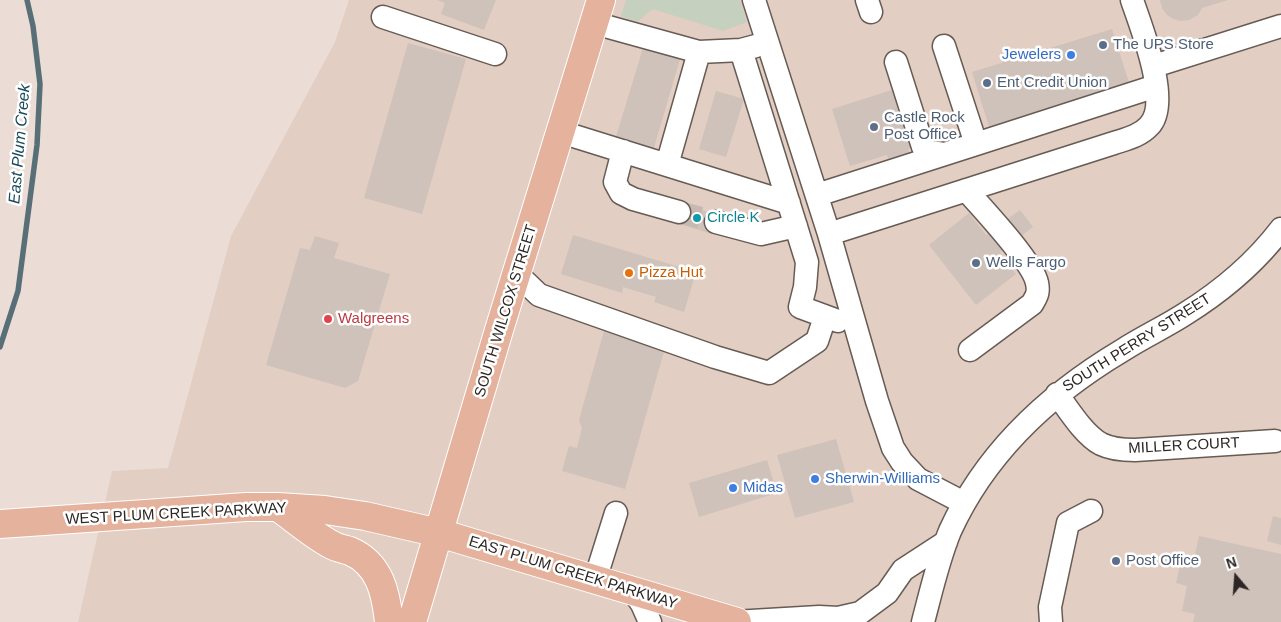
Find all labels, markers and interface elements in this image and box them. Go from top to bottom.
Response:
place label: The UPS Store [1113,36,1214,54]
marker: The UPS Store [1097,39,1109,51]
place label: Jewelers [1002,46,1061,64]
marker: Jewelers [1065,49,1077,61]
place label: Ent Credit Union [997,74,1107,92]
marker: Ent Credit Union [981,77,993,89]
water label: East Plum Creek [5,83,35,205]
place label: Castle Rock Post Office [884,109,965,144]
marker: Castle Rock Post Office [868,121,880,133]
place label: Circle K [707,209,760,227]
marker: Circle K [691,212,703,224]
street label: SOUTH WILCOX STREET [471,223,541,399]
place label: Wells Fargo [986,254,1066,272]
marker: Wells Fargo [970,257,982,269]
place label: Pizza Hut [639,264,703,282]
marker: Pizza Hut [623,267,635,279]
street label: SOUTH PERRY STREET [1060,290,1214,396]
place label: Walgreens [338,310,409,328]
marker: Walgreens [322,313,334,325]
street label: MILLER COURT [1128,434,1240,458]
place label: Sherwin-Williams [825,470,940,488]
marker: Sherwin-Williams [809,473,821,485]
place label: Midas [743,479,783,497]
marker: Midas [727,482,739,494]
street label: WEST PLUM CREEK PARKWAY [65,499,287,529]
street label: EAST PLUM CREEK PARKWAY [466,533,680,613]
place label: Post Office [1126,552,1199,570]
north arrow [1211,552,1261,602]
text: N [1224,554,1239,572]
marker: Post Office [1110,555,1122,567]

